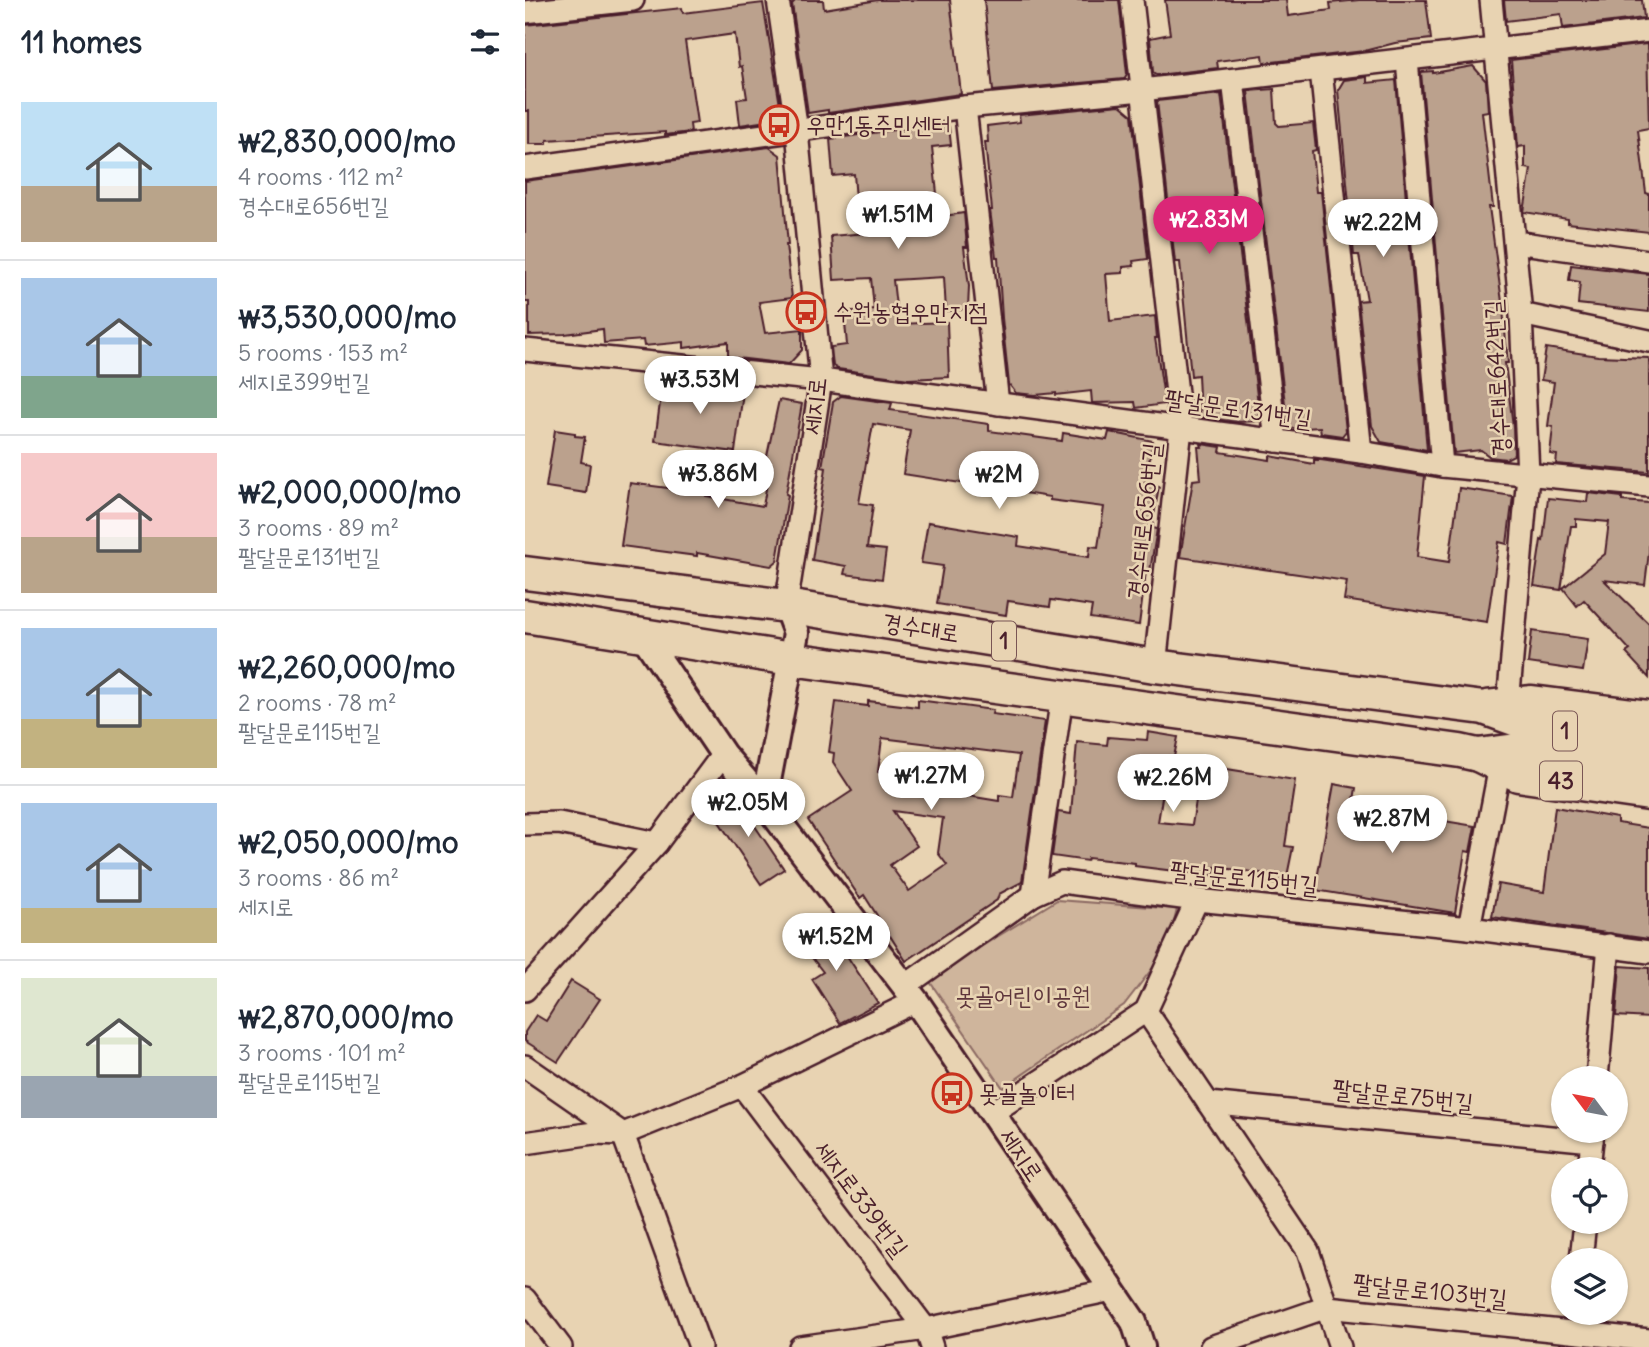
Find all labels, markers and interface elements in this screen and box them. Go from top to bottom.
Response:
text: 11 homes [21,23,142,61]
icon: filters [466,23,504,61]
bus stop icon: 우만1동주민센터 [758,104,800,146]
place label: 우만1동주민센터 [806,109,951,139]
text: ₩2,830,000/mo [238,122,456,160]
icon: home [77,130,161,214]
text: 4 rooms · 112 m² [238,162,404,191]
text: 경수대로656번길 [238,191,389,220]
pin: ₩1.51M [841,191,955,251]
pin: ₩2.83M [1152,196,1266,256]
text: ₩1.51M [862,199,934,228]
pin: ₩2.22M [1326,200,1440,259]
text: ₩2.83M [1169,204,1249,233]
text: ₩2.22M [1344,207,1422,236]
bus stop icon: 수원농협우만지점 [785,291,827,333]
place label: 수원농협우만지점 [833,296,988,326]
text: ₩3,530,000/mo [238,298,457,336]
street label: 경수대로642번길 [1477,299,1515,457]
icon: home [77,306,161,390]
text: 5 rooms · 153 m² [238,338,408,367]
pin: ₩3.53M [643,356,757,416]
text: ₩3.53M [660,364,740,393]
text: 세지로399번길 [238,367,370,396]
street label: 세지로 [796,376,832,436]
street label: 팔달문로131번길 [1163,383,1314,433]
street label: 경수대로656번길 [1120,441,1166,601]
pin: ₩3.86M [661,450,775,510]
pin: ₩2M [965,452,1033,511]
text: ₩3.86M [678,458,758,487]
text: ₩2M [975,459,1023,488]
text: ₩2,000,000/mo [238,473,461,511]
icon: home [77,481,161,565]
text: 3 rooms · 89 m² [238,513,399,542]
text: 팔달문로131번길 [238,542,380,571]
street label: 경수대로 [881,606,962,648]
road number: 1 [992,622,1016,660]
text: ₩2,260,000/mo [238,648,455,686]
icon: home [77,656,161,740]
text: 2 rooms · 78 m² [238,688,397,717]
road number: 1 [1553,712,1577,750]
text: 팔달문로115번길 [238,717,381,746]
pin: ₩1.27M [874,752,988,812]
pin: ₩2.26M [1116,754,1230,814]
text: ₩1.27M [894,760,968,789]
text: ₩2.26M [1133,762,1213,791]
road number: 43 [1540,762,1582,800]
pin: ₩2.05M [691,780,805,839]
text: ₩2.05M [707,787,789,816]
pin: ₩2.87M [1335,796,1449,855]
text: ₩2.87M [1353,803,1431,832]
text: ₩2,050,000/mo [238,823,459,861]
icon: home [77,831,161,915]
street label: 팔달문로115번길 [1169,854,1320,900]
text: 3 rooms · 86 m² [238,863,399,892]
text: 세지로 [238,892,294,921]
pin: ₩1.52M [779,914,893,973]
text: ₩1.52M [798,921,874,950]
park label: 못골어린이공원 [955,980,1091,1010]
text: ₩2,870,000/mo [238,998,454,1036]
icon: home [77,1006,161,1090]
text: 3 rooms · 101 m² [238,1038,406,1067]
north arrow [1551,1066,1627,1143]
map controls [1551,1066,1628,1325]
text: 팔달문로115번길 [238,1067,381,1096]
bus stop icon: 못골놀이터 [931,1072,973,1114]
street label: 팔달문로75번길 [1331,1073,1475,1117]
place label: 못골놀이터 [979,1077,1076,1107]
street label: 세지로 [993,1122,1050,1187]
street label: 세지로339번길 [808,1134,915,1262]
button: locate [1551,1157,1628,1234]
button: layers [1551,1248,1628,1325]
street label: 팔달문로103번길 [1352,1267,1509,1313]

